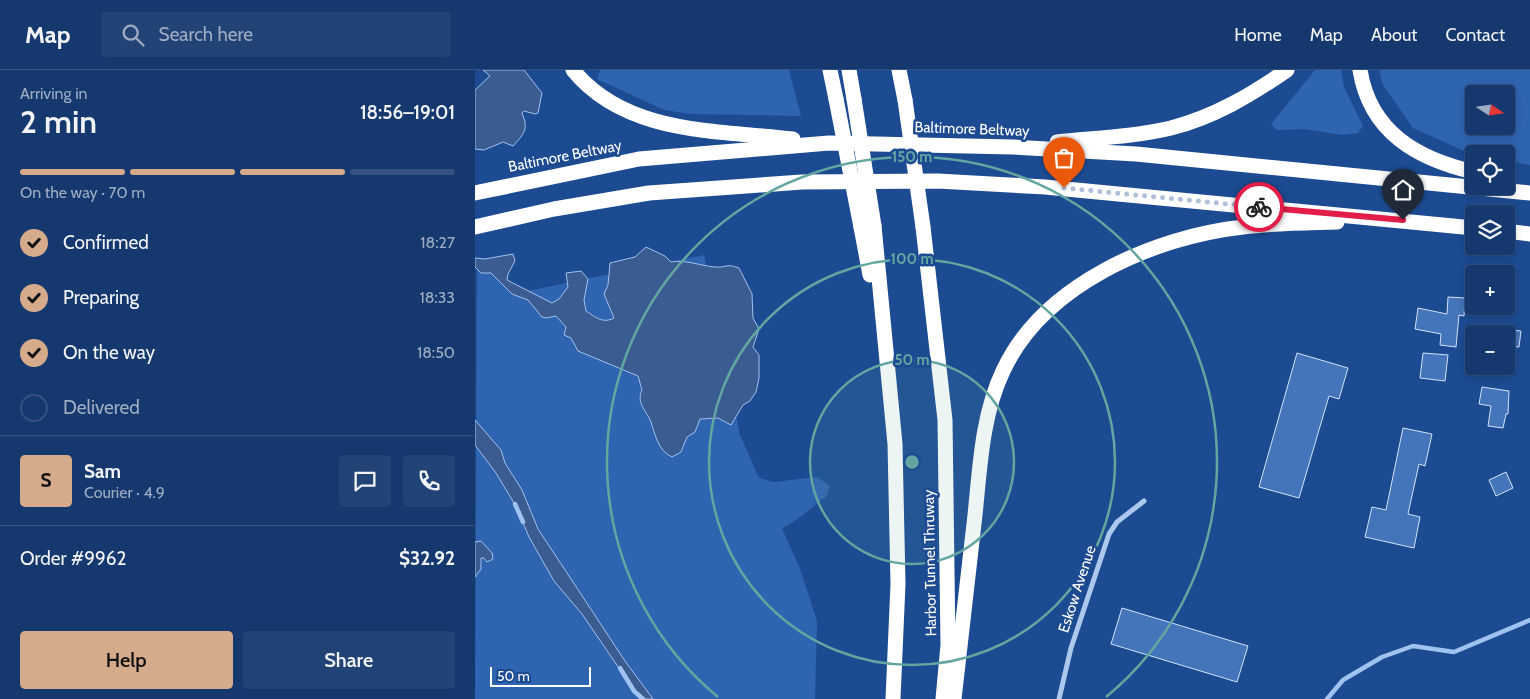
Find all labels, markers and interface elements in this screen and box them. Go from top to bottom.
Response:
search box [101,12,451,57]
text: Map [25,20,71,49]
icon: search [119,21,147,49]
text: Search here [159,23,253,46]
text: Home [1234,24,1282,46]
text: Map [1310,24,1343,46]
text: About [1371,24,1417,46]
text: Contact [1445,24,1505,46]
text: Arriving in [20,84,87,103]
north arrow [1465,85,1515,135]
map controls [1465,85,1515,375]
text: 18:56–19:01 [360,101,455,124]
text: 2 min [20,102,97,141]
street label: Baltimore Beltway [914,118,1030,140]
street label: Baltimore Beltway [507,136,624,176]
pin [1043,137,1085,188]
icon: bag [1050,144,1078,172]
button: locate [1465,145,1515,195]
text: 150 m [892,148,932,166]
pin [1382,169,1424,220]
icon: home [1389,176,1417,204]
courier [1234,182,1284,232]
text: On the way · 70 m [20,183,145,202]
icon: bike [1245,193,1273,221]
button: layers [1465,205,1515,255]
icon: check [20,229,48,257]
text: Confirmed [63,231,149,254]
text: 18:27 [420,233,455,252]
text: 100 m [890,250,934,268]
button: + [1465,265,1515,315]
icon: check [20,284,48,312]
text: Preparing [63,286,139,309]
text: 18:33 [419,288,455,307]
button: − [1465,325,1515,375]
icon: check [20,339,48,367]
text: On the way [63,341,155,364]
text: 18:50 [417,343,455,362]
text: 50 m [894,351,930,369]
text: Delivered [63,396,140,419]
centre of rings [903,453,921,471]
button: chat [339,455,391,507]
button: phone [403,455,455,507]
text: Sam [84,460,121,483]
text: S [40,469,52,492]
text: Courier · 4.9 [84,483,165,502]
street label: Harbor Tunnel Thruway [920,489,940,637]
street label: Eskow Avenue [1054,543,1100,635]
text: Order #9962 [20,547,127,570]
text: $32.92 [399,547,455,570]
button: Help [20,631,233,689]
button: Share [243,631,455,689]
scale bar [490,664,591,687]
text: 50 m [497,667,530,685]

